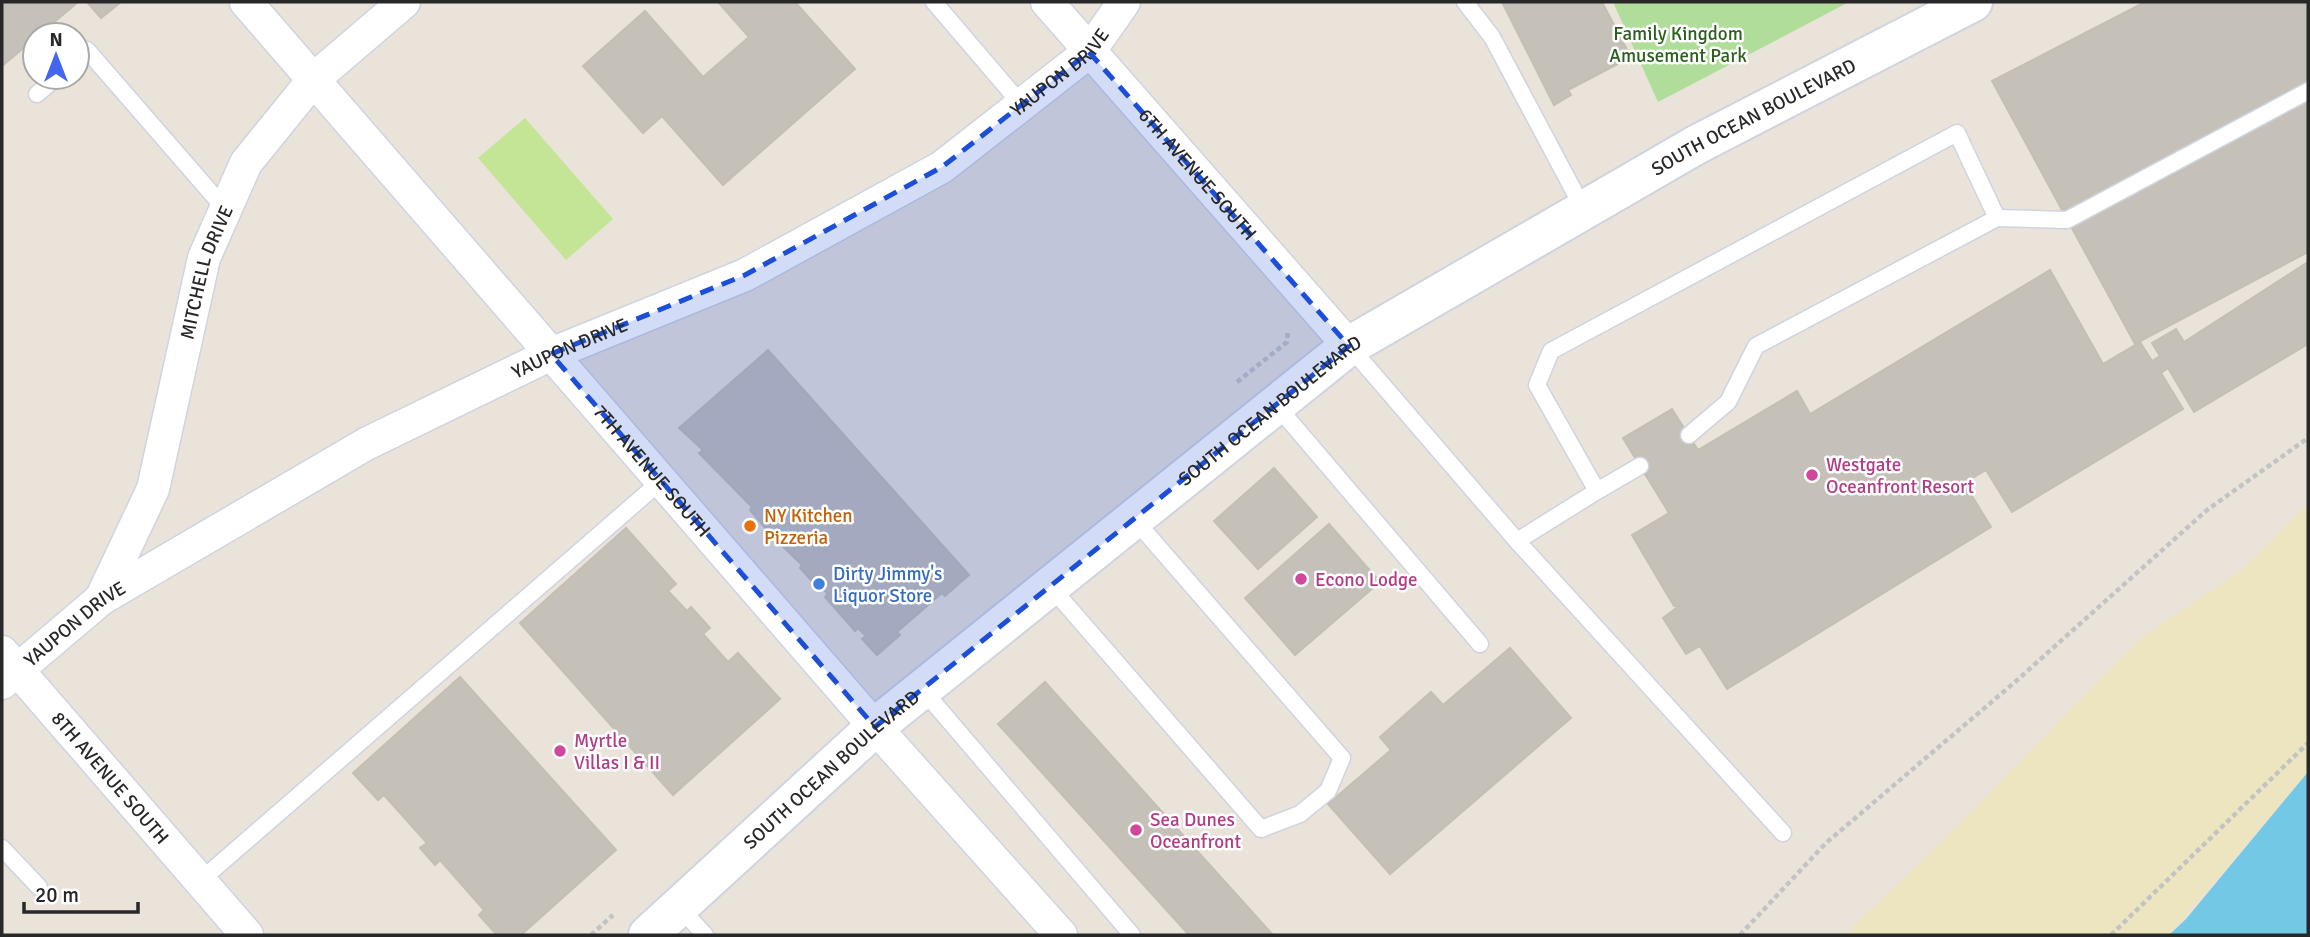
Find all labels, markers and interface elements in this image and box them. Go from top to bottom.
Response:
north arrow [21,21,91,91]
park label: Family Kingdom Amusement Park [1609,22,1747,68]
street label: YAUPON DRIVE [1006,24,1115,122]
text: N [49,28,63,52]
street label: SOUTH OCEAN BOULEVARD [1647,54,1860,181]
street label: 6TH AVENUE SOUTH [1133,104,1262,246]
street label: MITCHELL DRIVE [175,202,239,342]
street label: YAUPON DRIVE [508,313,631,384]
street label: SOUTH OCEAN BOULEVARD [1174,330,1366,491]
street label: 7TH AVENUE SOUTH [588,400,715,542]
place label: Westgate Oceanfront Resort [1826,453,1975,499]
marker: Westgate Oceanfront Resort [1804,467,1820,483]
place label: NY Kitchen Pizzeria [764,504,853,550]
marker: NY Kitchen Pizzeria [742,518,758,534]
place label: Dirty Jimmy's Liquor Store [833,562,942,608]
place label: Econo Lodge [1315,568,1418,592]
marker: Econo Lodge [1293,571,1309,587]
street label: YAUPON DRIVE [19,576,130,672]
marker: Dirty Jimmy's Liquor Store [811,576,827,592]
street label: SOUTH OCEAN BOULEVARD [739,685,925,855]
street label: 8TH AVENUE SOUTH [46,707,174,849]
place label: Myrtle Villas I & II [574,729,660,775]
marker: Myrtle Villas I & II [552,743,568,759]
place label: Sea Dunes Oceanfront [1150,808,1241,854]
marker: Sea Dunes Oceanfront [1128,822,1144,838]
scale bar [24,870,138,914]
text: 20 m [35,882,79,908]

